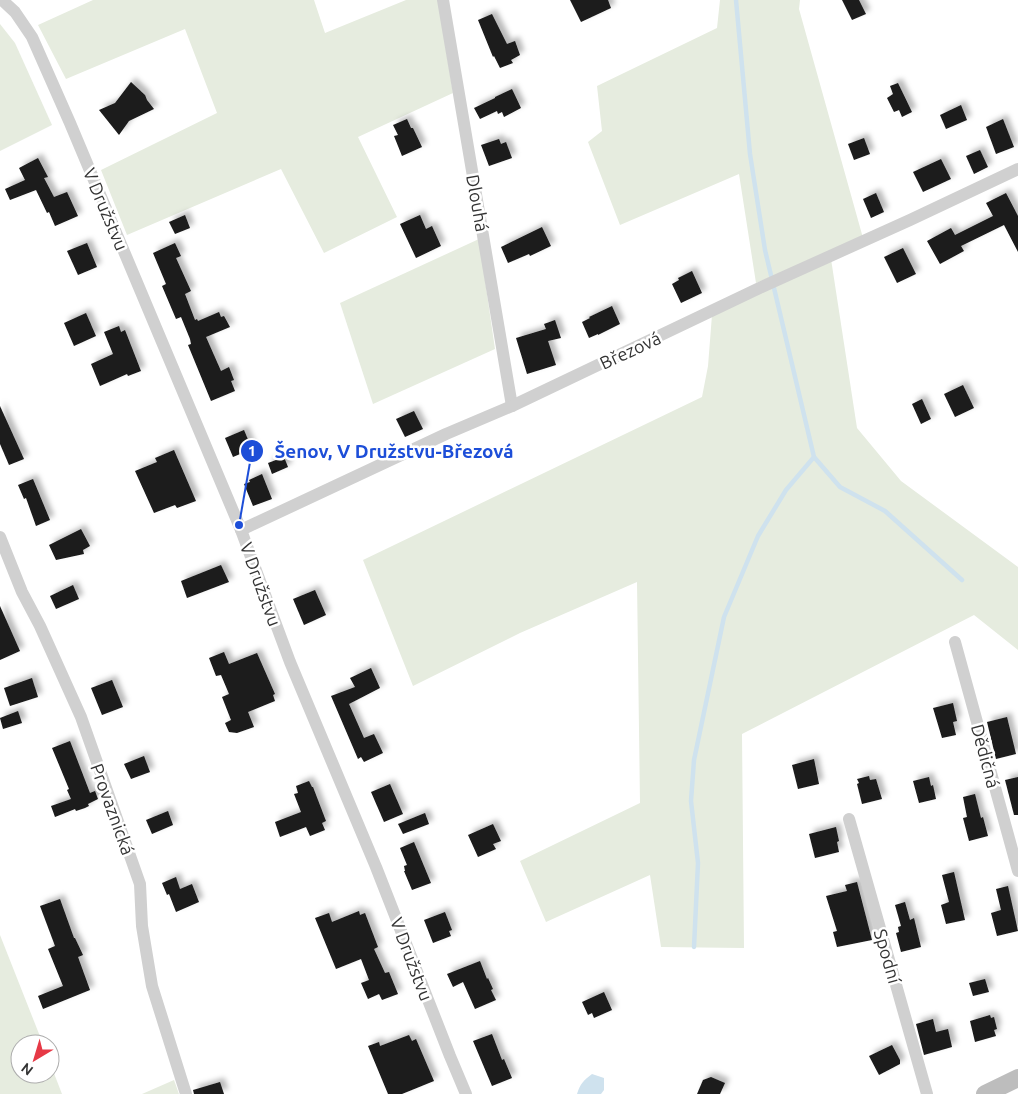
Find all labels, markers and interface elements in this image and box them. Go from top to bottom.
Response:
street label: V Družstvu [80,165,132,253]
street label: Dlouhá [463,173,493,233]
street label: Březová [596,327,664,373]
callout: Šenov, V Družstvu-Březová [240,434,524,468]
text: Šenov, V Družstvu-Březová [275,440,514,462]
text: 1 [248,442,256,459]
street label: V Družstvu [237,539,285,629]
street label: Dědičná [968,722,1004,790]
street label: Provaznická [87,761,139,857]
street label: V Družstvu [387,915,437,1003]
street label: Spodní [871,926,905,986]
north arrow [10,1034,60,1084]
text: N [18,1060,36,1079]

